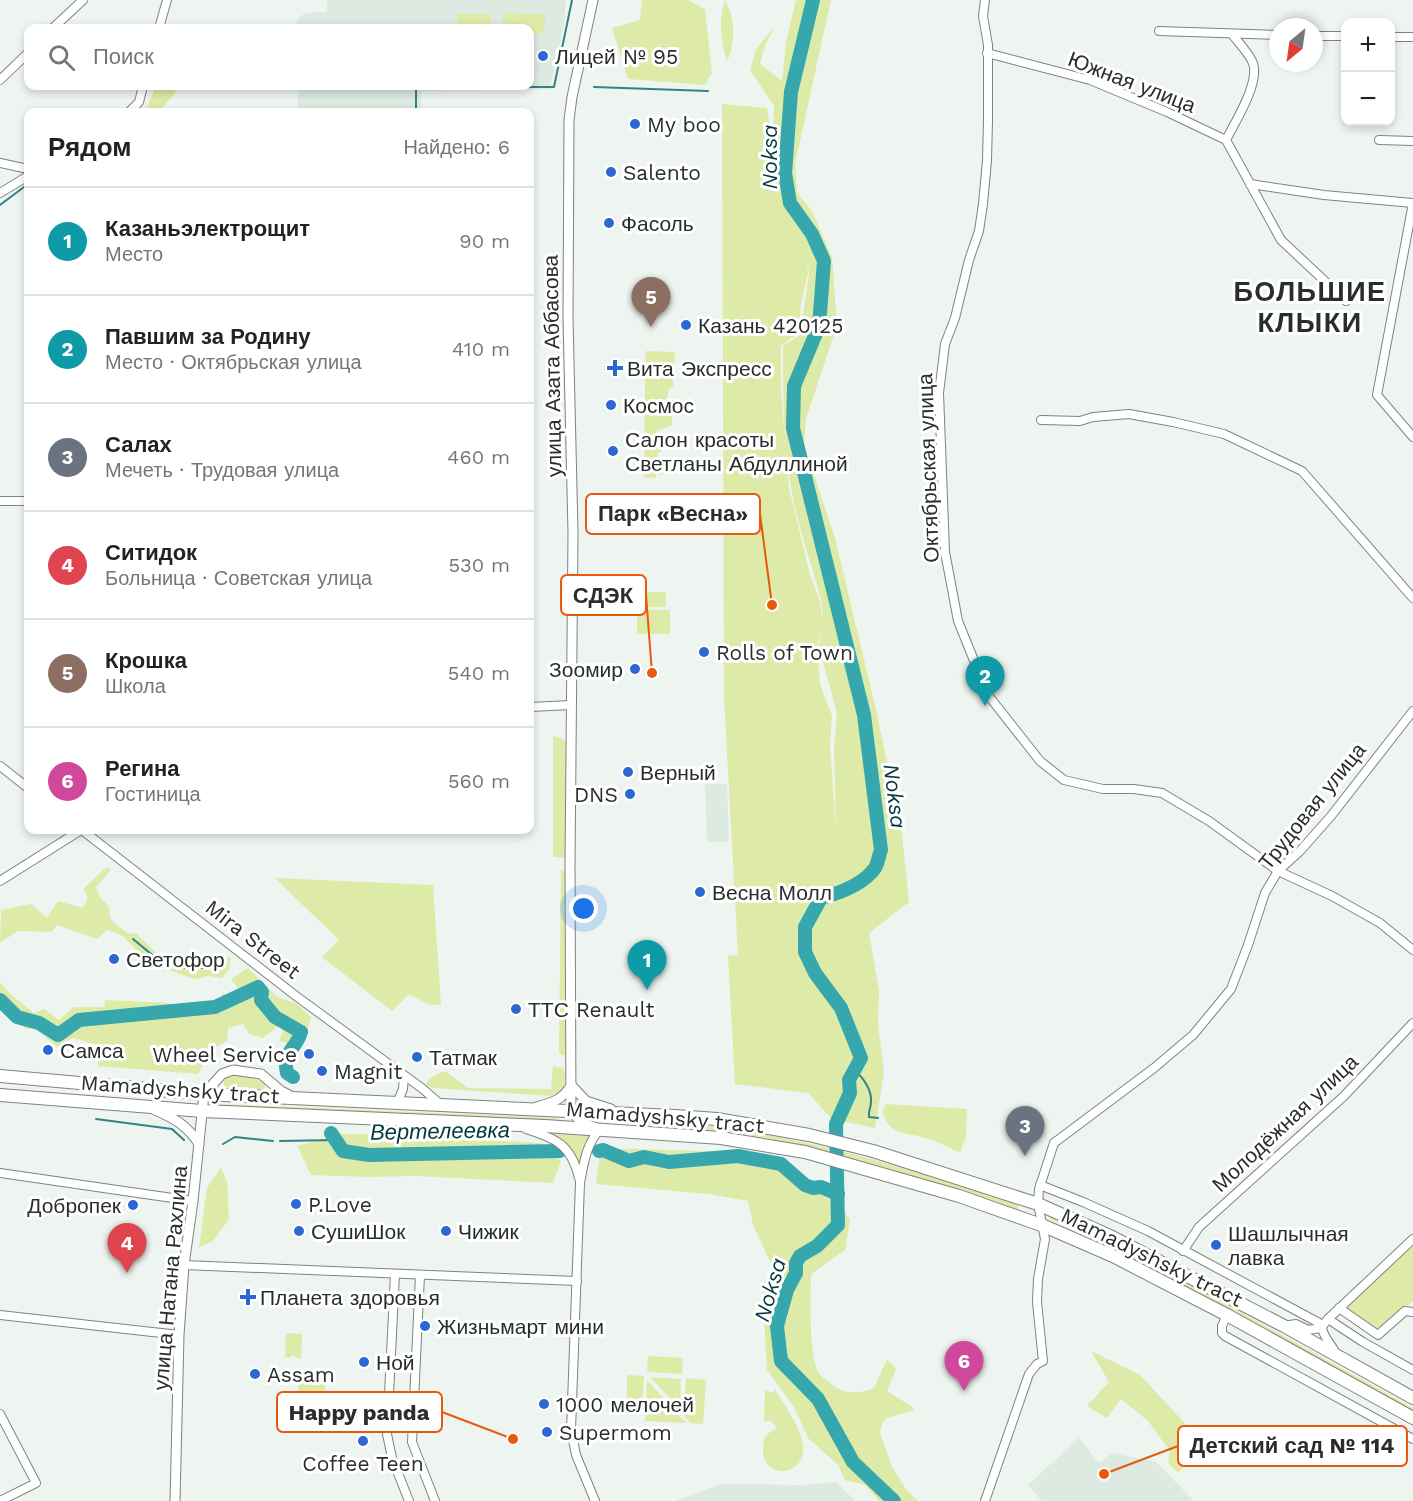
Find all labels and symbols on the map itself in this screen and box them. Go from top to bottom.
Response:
north arrow [1269,18,1323,72]
place label: Лицей № 95 [555,44,678,69]
street label: Южная улица [1065,46,1200,118]
marker: Лицей № 95 [536,49,550,63]
place label: My boo [647,112,721,137]
marker: My boo [628,117,642,131]
water label: Noksa [757,124,782,190]
place label: Salento [623,160,701,185]
marker: Salento [604,165,618,179]
place label: Фасоль [621,211,694,236]
marker: Фасоль [602,216,616,230]
street label: улица Азата Аббасова [538,254,566,477]
district label: БОЛЬШИЕ КЛЫКИ [1233,276,1387,339]
pin: 5 [632,278,670,327]
place label: Казань 420125 [698,313,843,338]
marker: Казань 420125 [679,318,693,332]
place label: Вита Экспресс [627,356,772,381]
marker: Вита Экспресс [608,361,622,375]
street label: Октябрьская улица [912,373,944,563]
place label: Космос [623,393,694,418]
marker: Космос [604,398,618,412]
place label: Салон красоты Светланы Абдуллиной [625,427,848,476]
marker: Салон красоты Светланы Абдуллиной [606,444,620,458]
callout: Парк «Весна» [586,494,760,534]
text: Парк «Весна» [598,501,748,526]
callout: СДЭК [561,575,646,615]
text: СДЭК [573,583,634,608]
place label: Rolls of Town [716,640,853,665]
marker: Rolls of Town [697,645,711,659]
pin: 2 [966,656,1004,706]
place label: Зоомир [549,657,623,682]
marker: Зоомир [628,662,642,676]
street label: Трудовая улица [1253,737,1371,874]
place label: Верный [640,760,716,785]
water label: Noksa [879,762,911,830]
marker: Верный [621,765,635,779]
place label: DNS [574,782,618,807]
marker: DNS [623,787,637,801]
place label: Весна Молл [712,880,832,905]
marker: Весна Молл [693,885,707,899]
street label: Mira Street [201,894,306,984]
your location [569,894,598,923]
pin: 1 [628,940,666,990]
place label: Светофор [126,947,225,972]
marker: Светофор [107,952,121,966]
place label: ТТС Renault [528,997,655,1022]
marker: ТТС Renault [509,1002,523,1016]
place label: Самса [60,1038,124,1063]
place label: Wheel Service [152,1042,297,1067]
marker: Самса [41,1043,55,1057]
place label: Татмак [429,1045,498,1070]
marker: Wheel Service [302,1047,316,1061]
street label: Молодёжная улица [1207,1049,1363,1197]
marker: Татмак [410,1050,424,1064]
place label: Magnit [334,1059,402,1084]
marker: Magnit [315,1064,329,1078]
street label: Mamadyshsky tract [80,1070,280,1108]
street label: Mamadyshsky tract [565,1096,765,1138]
pin: 3 [1006,1106,1044,1156]
water label: Вертелеевка [370,1117,510,1145]
street label: улица Натана Рахлина [148,1164,192,1391]
place label: P.Love [308,1192,372,1217]
place label: Добропек [27,1193,122,1218]
marker: P.Love [289,1197,303,1211]
marker: Добропек [126,1198,140,1212]
street label: Mamadyshsky tract [1057,1202,1247,1312]
place label: СушиШок [311,1219,406,1244]
place label: Чижик [458,1219,520,1244]
place label: Шашлычная лавка [1228,1221,1349,1270]
pin: 4 [108,1224,146,1273]
marker: СушиШок [292,1224,306,1238]
marker: Чижик [439,1224,453,1238]
marker: Шашлычная лавка [1209,1238,1223,1252]
water label: Noksa [749,1255,791,1325]
place label: Планета здоровья [260,1285,440,1310]
marker: Планета здоровья [241,1290,255,1304]
place label: Жизньмарт мини [437,1314,604,1339]
marker: Жизньмарт мини [418,1319,432,1333]
pin: 6 [944,1342,984,1391]
place label: Ной [376,1350,415,1375]
marker: Ной [357,1355,371,1369]
place label: Assam [267,1362,335,1387]
marker: Assam [248,1367,262,1381]
callout: Happy panda [277,1392,442,1432]
place label: 1000 мелочей [556,1392,694,1417]
marker: 1000 мелочей [537,1397,551,1411]
text: Happy panda [289,1400,430,1425]
place label: Supermom [559,1420,672,1445]
marker: Supermom [540,1425,554,1439]
callout: Детский сад № 114 [1178,1426,1407,1466]
text: Детский сад № 114 [1190,1433,1394,1458]
marker: Coffee Teen [356,1434,370,1448]
place label: Coffee Teen [302,1451,424,1476]

